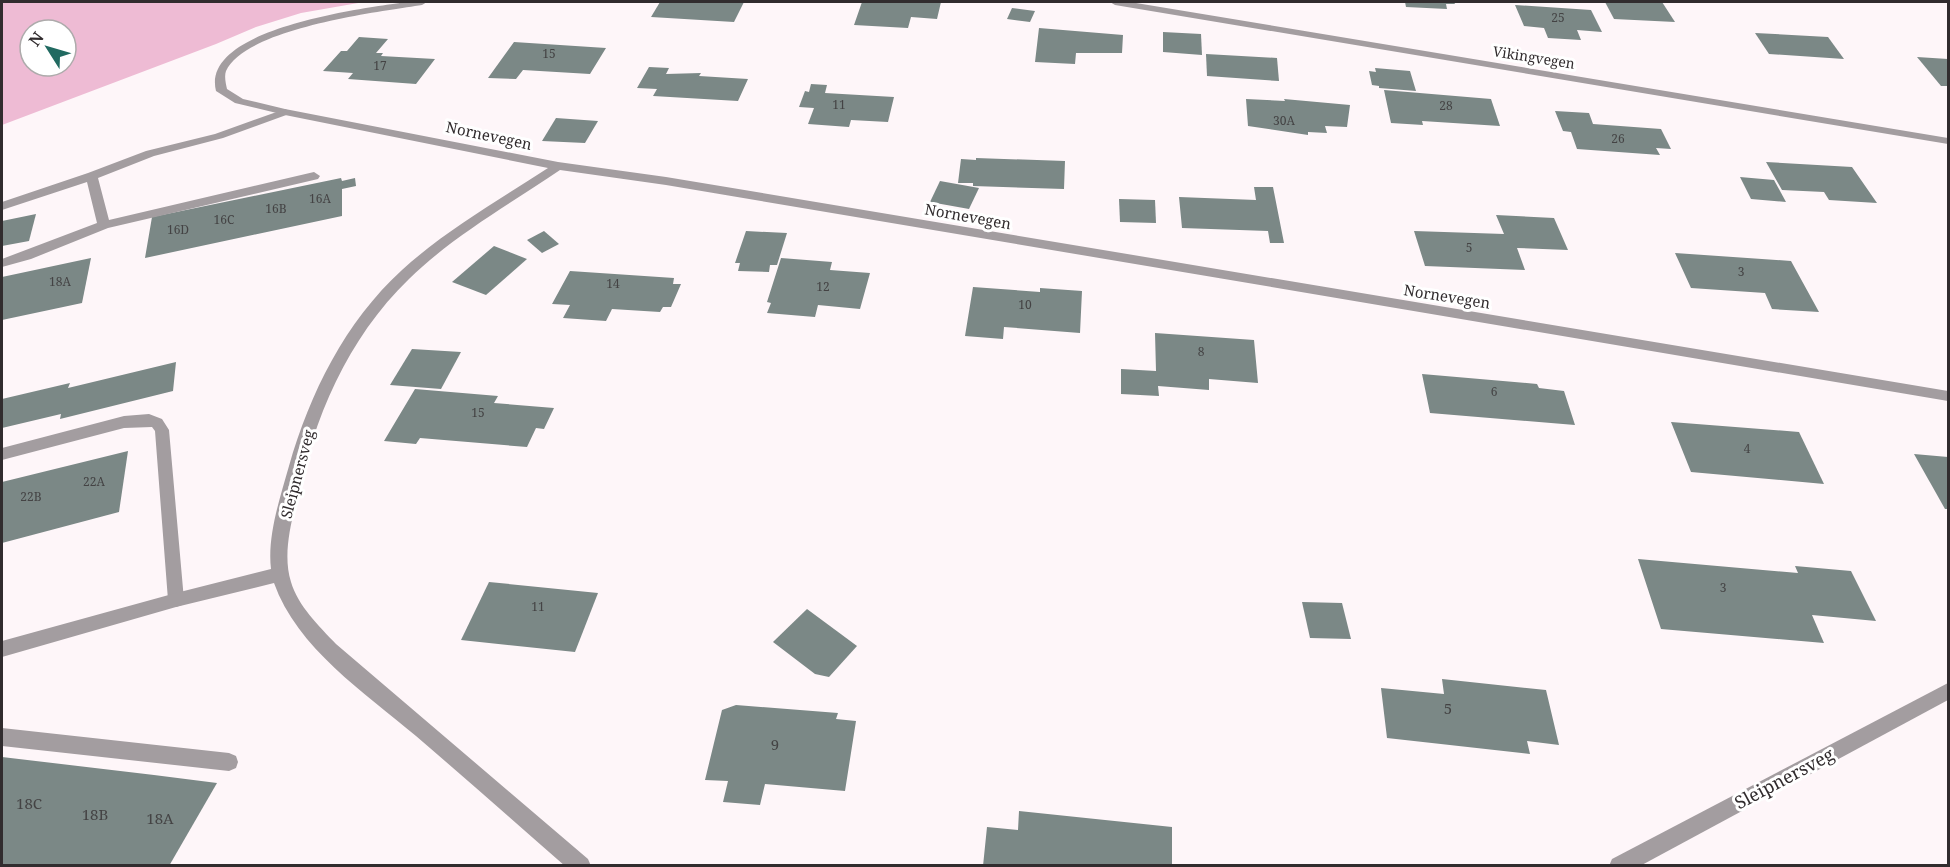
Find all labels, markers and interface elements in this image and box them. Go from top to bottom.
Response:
house number: 25 [1551,9,1565,26]
north arrow [18,18,78,78]
text: N [23,27,49,51]
street label: Vikingvegen [1492,41,1576,73]
house number: 15 [542,45,556,62]
house number: 17 [373,57,387,74]
house number: 11 [832,96,846,113]
house number: 28 [1439,97,1453,114]
house number: 30A [1273,112,1295,129]
street label: Nornevegen [444,116,534,154]
house number: 26 [1611,130,1625,147]
house number: 16A [309,190,331,207]
street label: Nornevegen [923,199,1013,233]
house number: 16B [265,200,287,217]
house number: 16C [214,211,234,228]
house number: 16D [167,221,189,238]
house number: 5 [1466,239,1472,256]
house number: 3 [1738,263,1745,280]
house number: 18A [49,273,71,290]
house number: 14 [606,275,620,292]
house number: 12 [816,278,830,295]
street label: Nornevegen [1402,279,1492,313]
house number: 10 [1018,296,1032,313]
house number: 8 [1198,343,1205,360]
house number: 6 [1491,383,1498,400]
house number: 15 [471,404,485,421]
street label: Sleipnersveg [276,427,318,521]
house number: 4 [1744,440,1751,457]
house number: 22A [83,473,105,490]
house number: 22B [20,488,42,505]
house number: 3 [1720,579,1727,596]
house number: 11 [531,598,545,615]
house number: 5 [1444,698,1452,718]
house number: 9 [771,734,779,754]
street label: Sleipnersveg [1730,742,1838,814]
house number: 18C [16,793,42,813]
house number: 18B [82,804,108,824]
house number: 18A [146,808,174,828]

